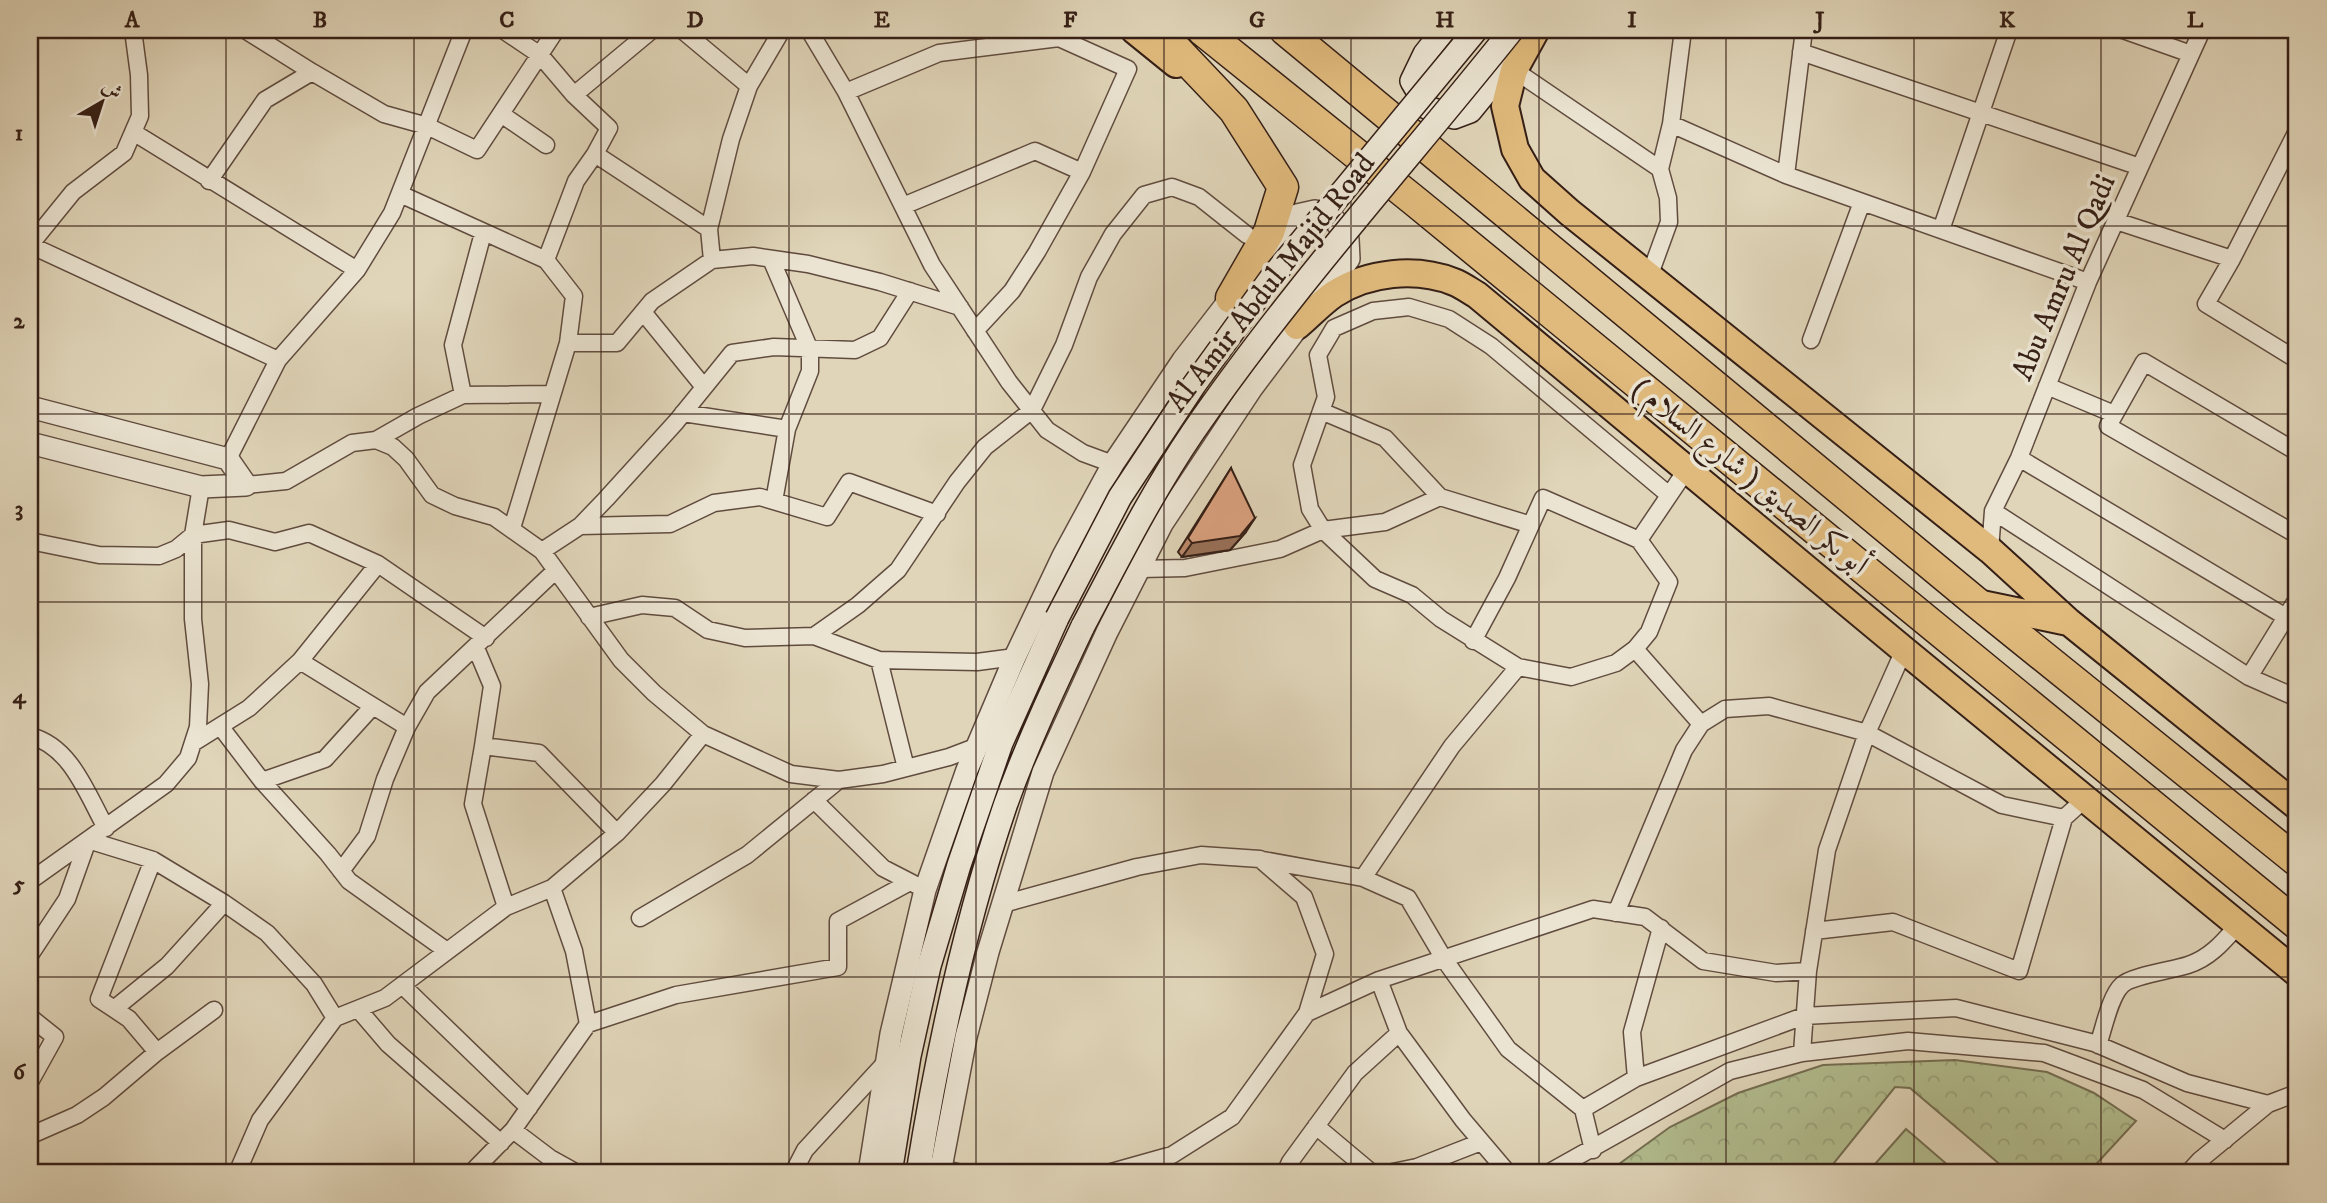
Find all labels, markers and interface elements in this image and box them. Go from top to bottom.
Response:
text: A [124,6,141,35]
text: B [313,6,327,35]
text: C [499,6,515,35]
text: D [686,6,704,35]
text: E [874,6,890,35]
text: F [1063,6,1078,35]
text: G [1249,6,1265,35]
text: H [1435,6,1455,35]
text: I [1627,6,1637,35]
text: J [1812,6,1825,35]
text: K [1999,6,2016,35]
text: L [2187,6,2204,35]
north arrow [66,66,136,136]
text: ش [97,75,126,105]
text: 1 [15,119,23,148]
street label: Al Amir Abdul Majid Road [1159,146,1384,420]
street label: Abu Amru Al Qadi [2004,169,2124,386]
text: 2 [13,307,25,336]
street label: ( شارع السلام ) أبو بكر الصديق [1620,367,1878,589]
text: 3 [15,495,23,524]
text: 4 [12,682,27,711]
text: 5 [12,870,25,899]
text: 6 [13,1058,27,1087]

